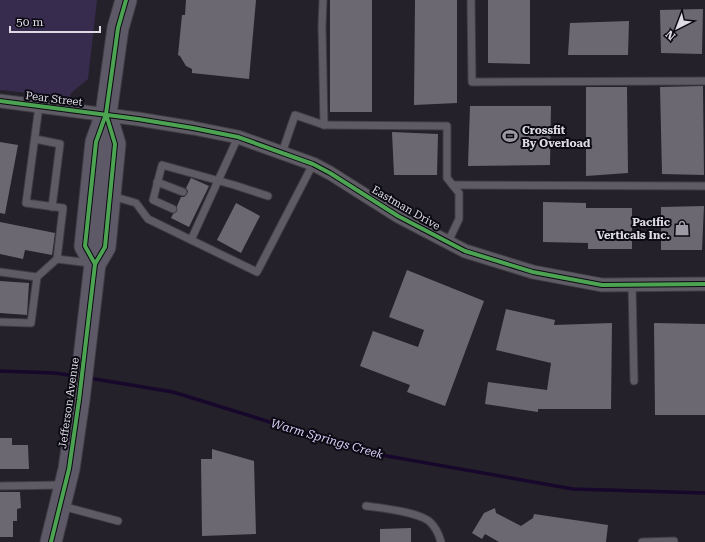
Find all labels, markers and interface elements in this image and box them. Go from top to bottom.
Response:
scale bar [10,8,100,34]
north arrow [657,8,697,48]
text: 50 m [16,15,43,29]
text: N [663,27,678,43]
street label: Pear Street [25,89,83,109]
place label: Crossfit By Overload [522,124,591,150]
sports icon: Crossfit By Overload [501,127,519,145]
street label: Eastman Drive [369,183,443,233]
place label: Pacific Verticals Inc. [597,216,671,242]
shop icon: Pacific Verticals Inc. [673,219,691,237]
street label: Jefferson Avenue [56,357,82,449]
water label: Warm Springs Creek [269,416,385,462]

